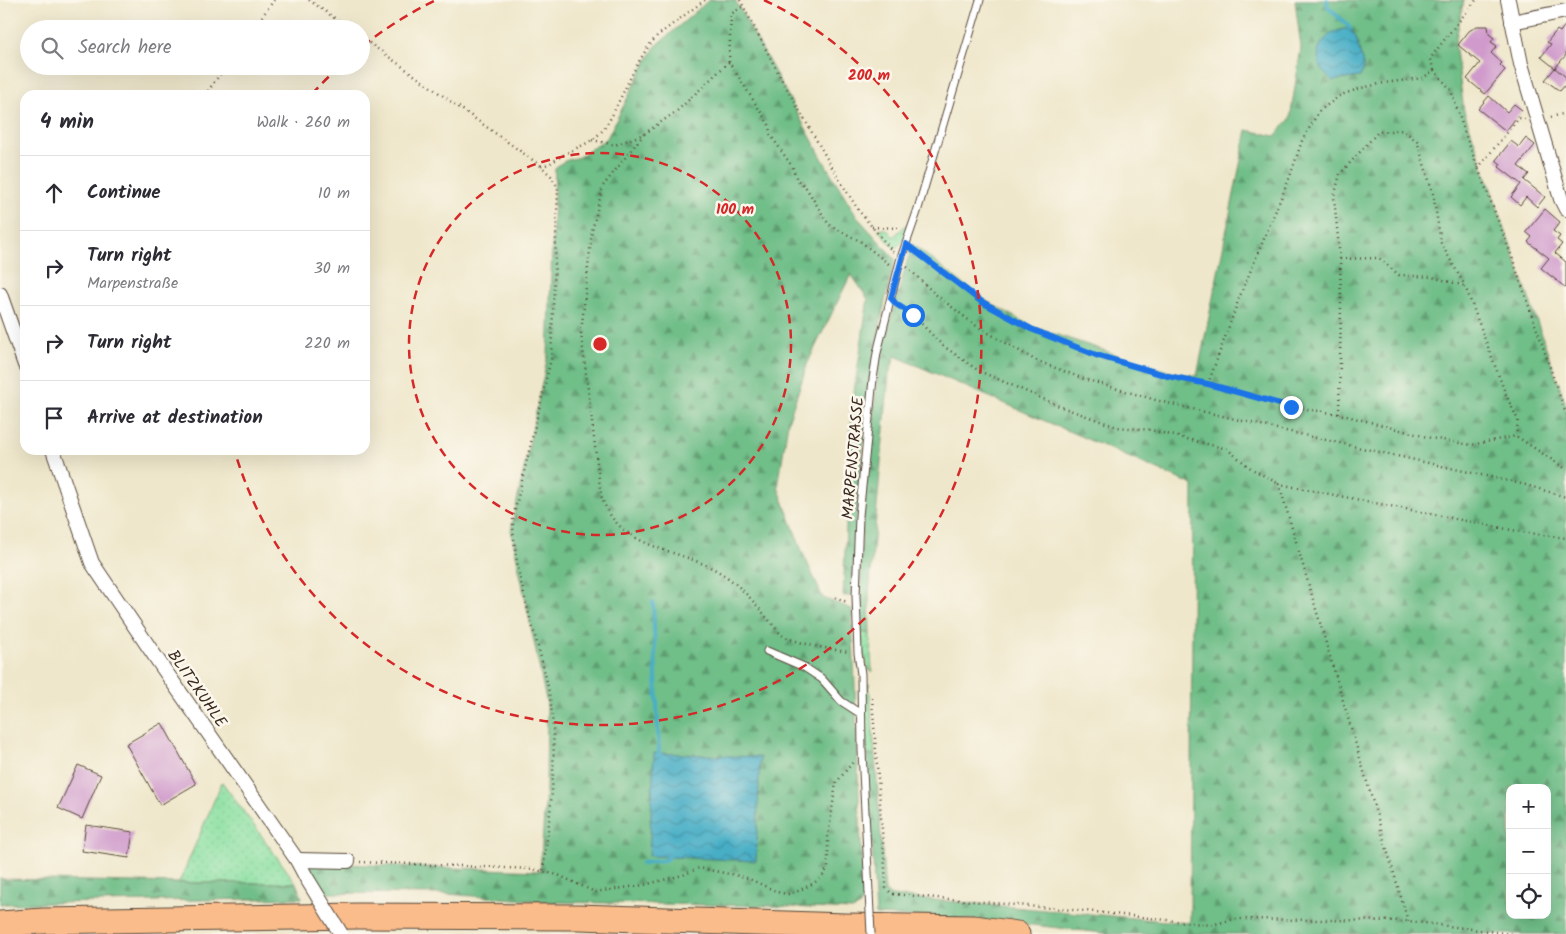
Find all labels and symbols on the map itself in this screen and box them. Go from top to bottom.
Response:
text: 200 m [848,64,890,88]
text: 100 m [716,198,754,222]
route start [902,304,925,327]
centre of rings [591,335,609,353]
street label: MARPENSTRASSE [836,395,871,521]
route end [1280,396,1303,419]
street label: BLITZKUHLE [161,645,233,733]

